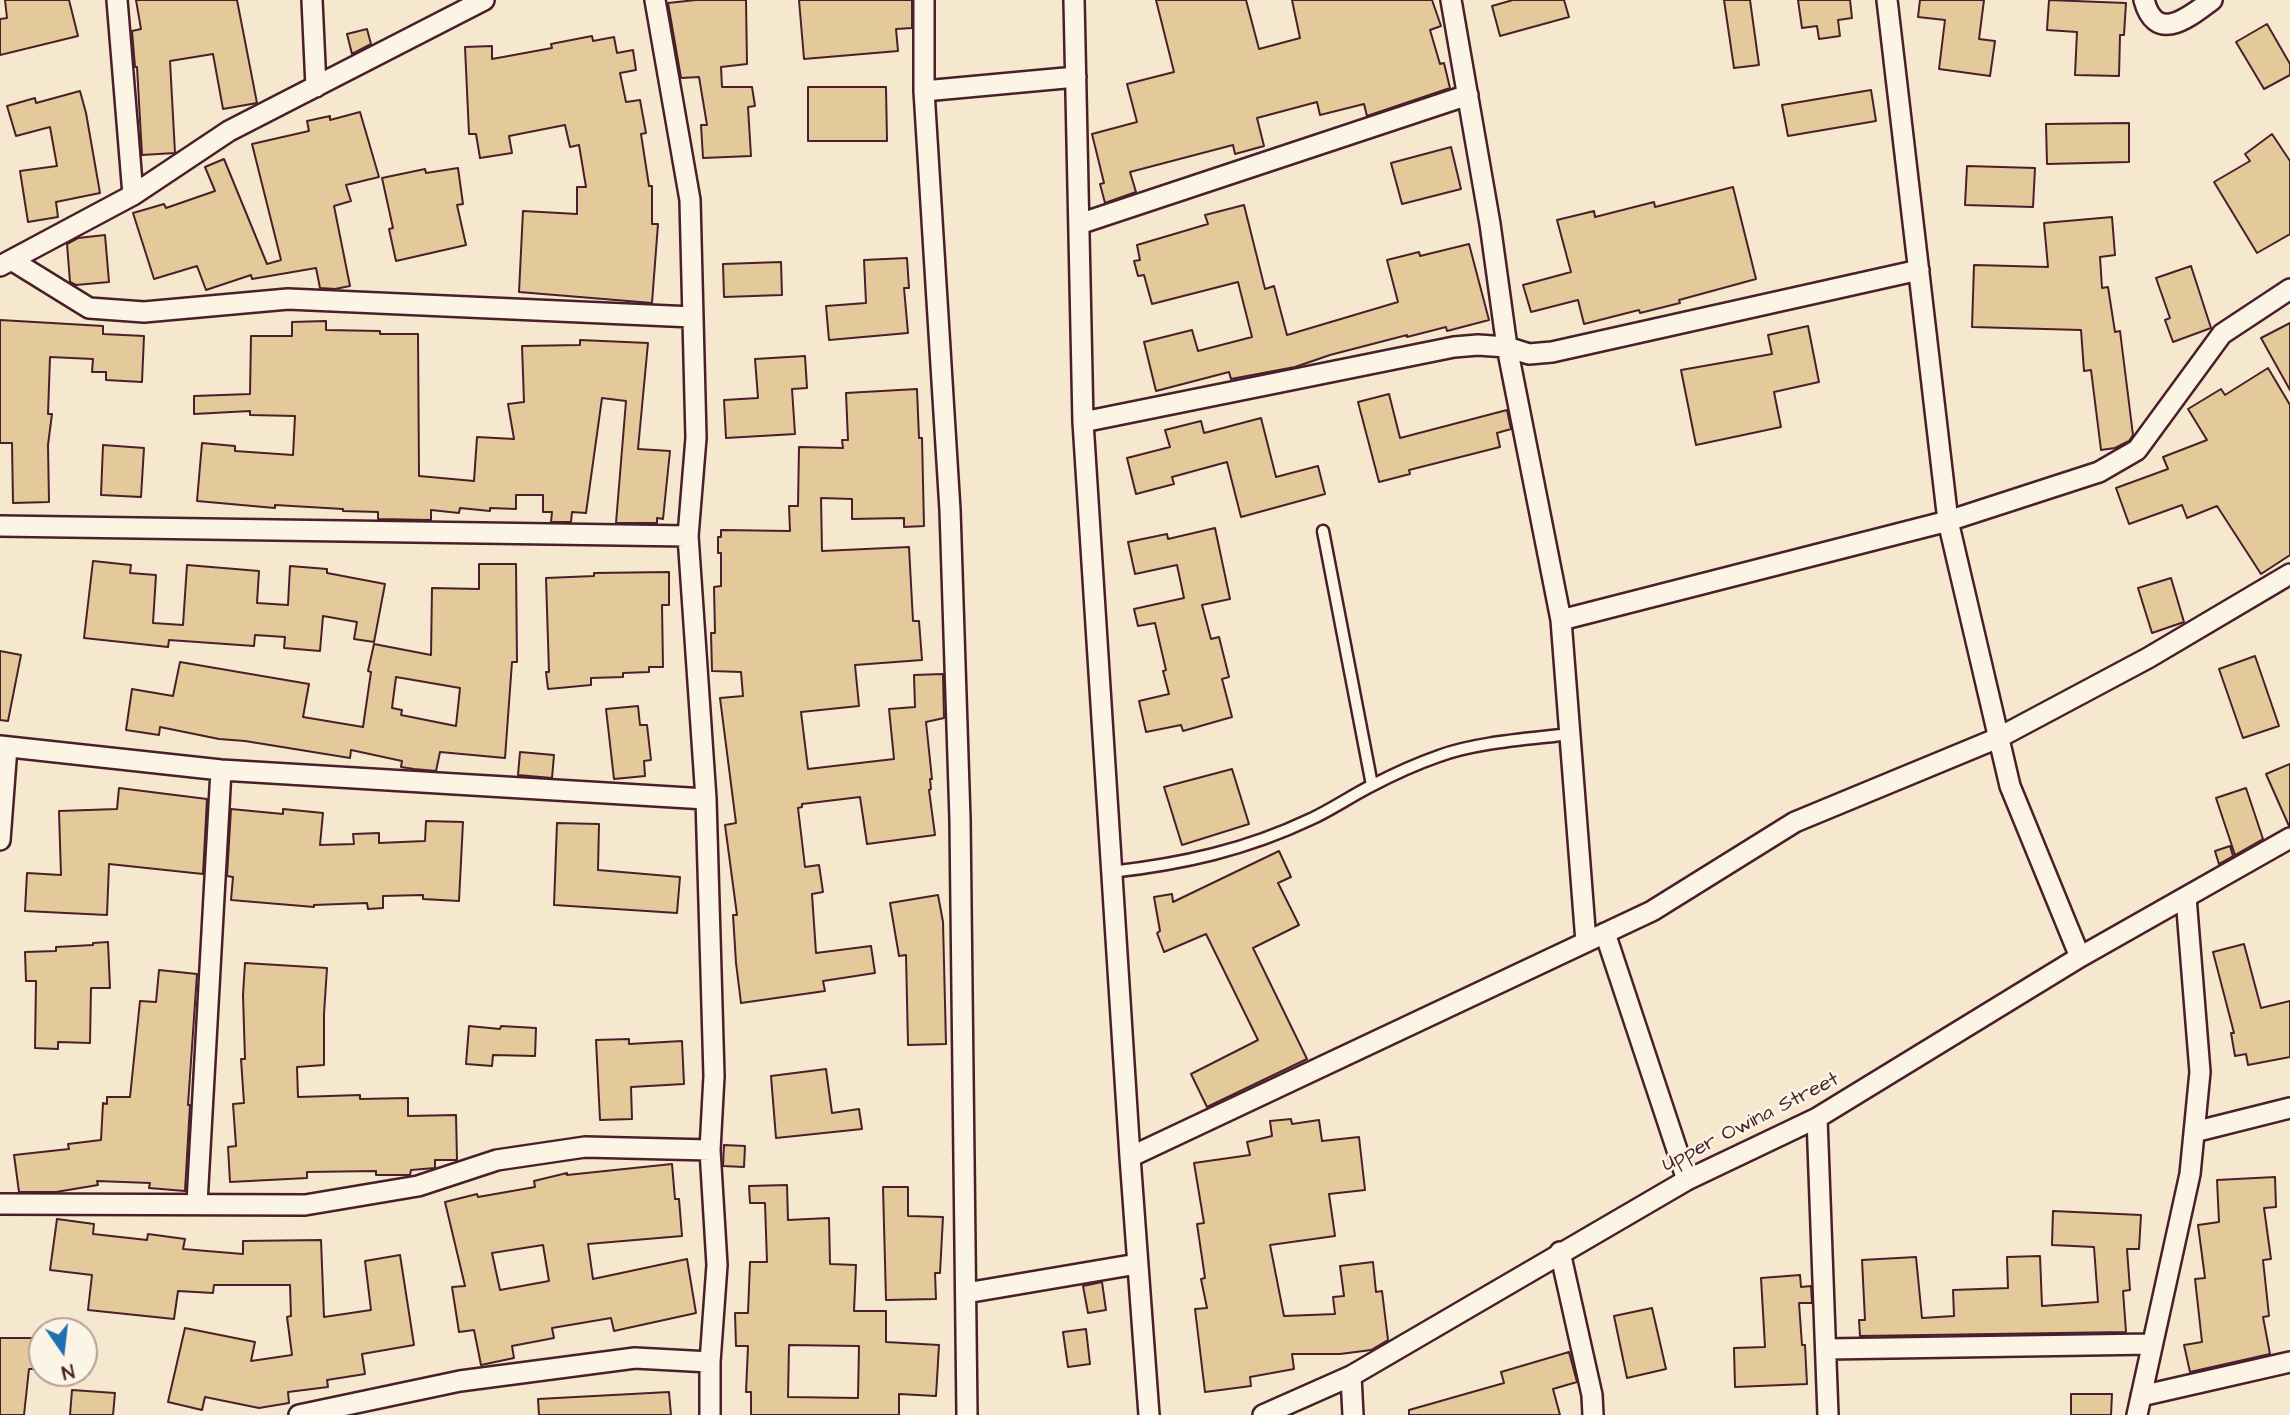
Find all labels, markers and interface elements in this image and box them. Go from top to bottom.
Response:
street label: Upper Owina Street [1658,1067,1844,1179]
north arrow [28,1317,98,1387]
text: N [59,1356,77,1385]

